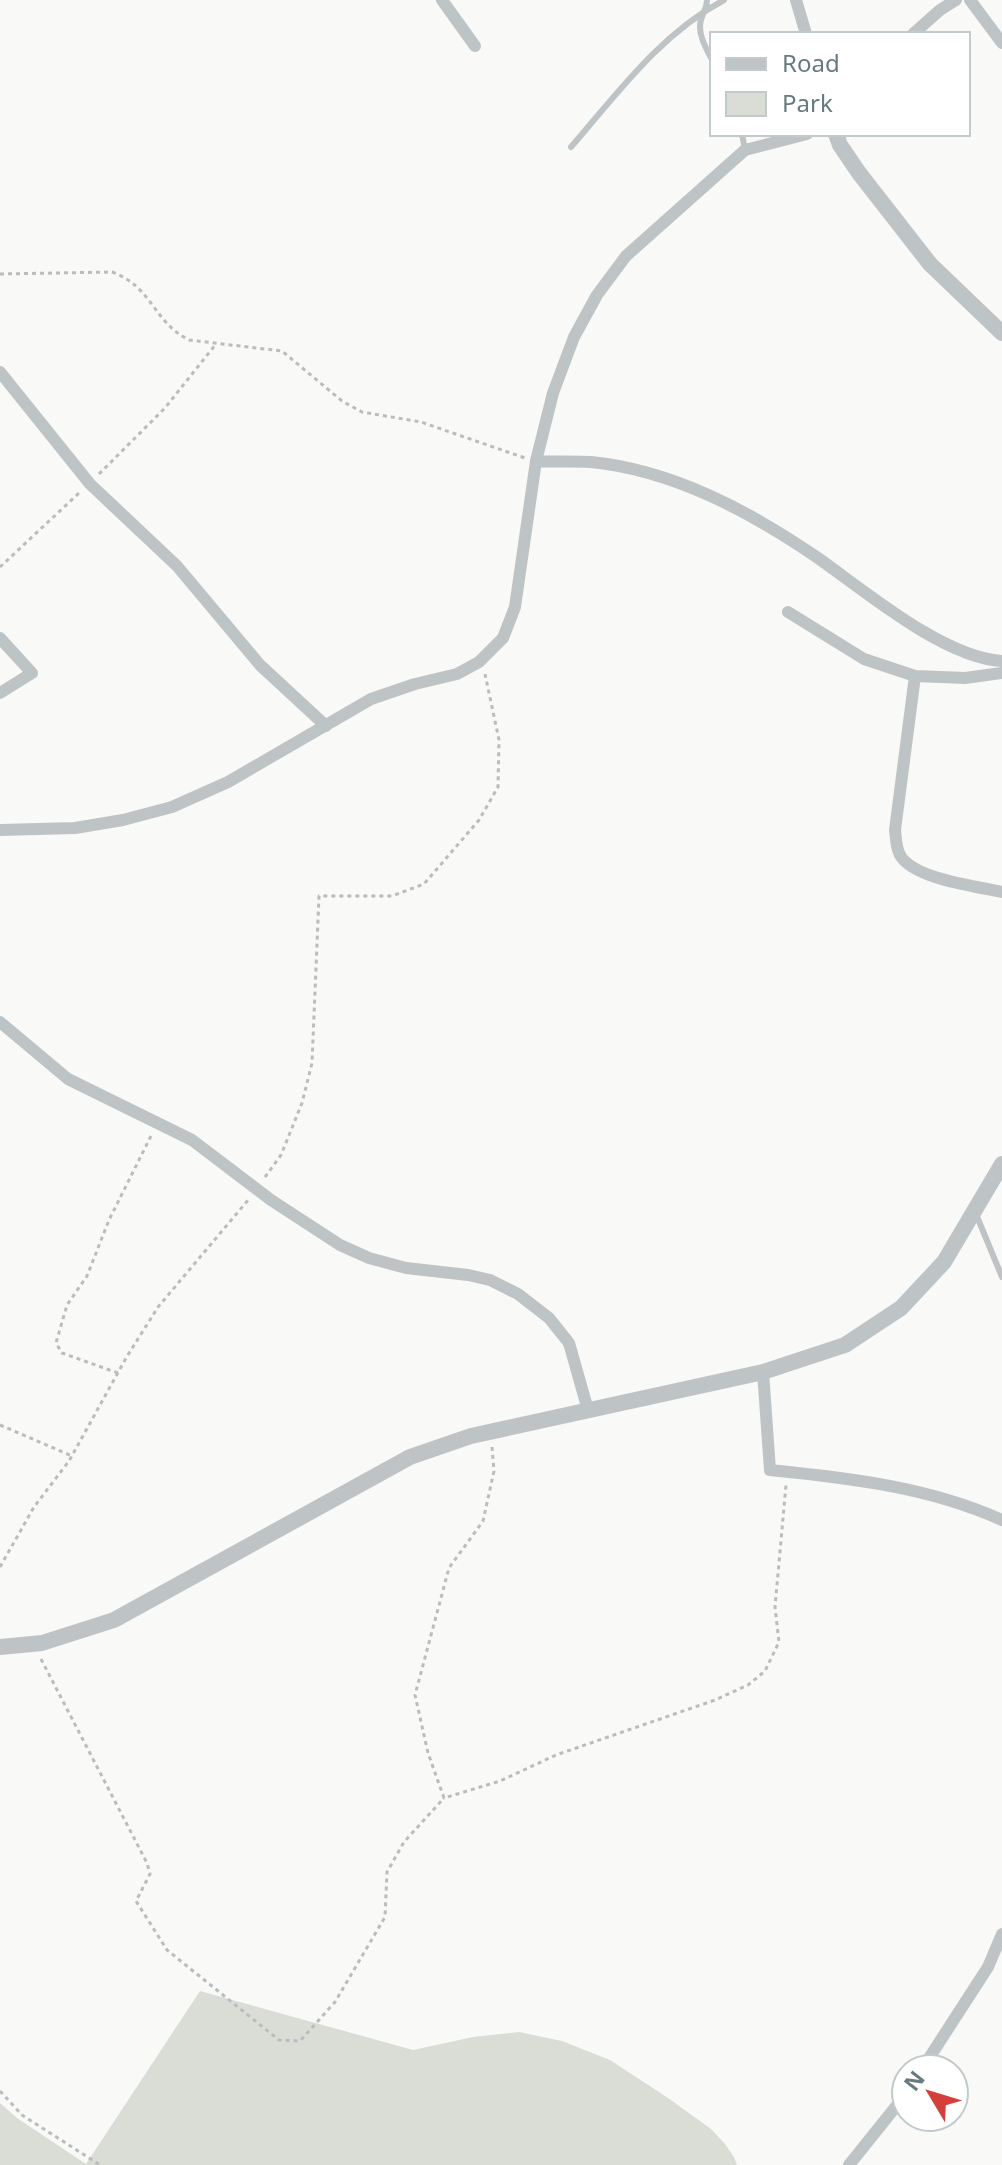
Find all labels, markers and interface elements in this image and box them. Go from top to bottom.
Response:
legend [710,32,970,136]
text: Road [782,46,840,79]
text: Park [782,86,833,119]
north arrow [890,2053,970,2133]
text: N [896,2064,931,2096]

